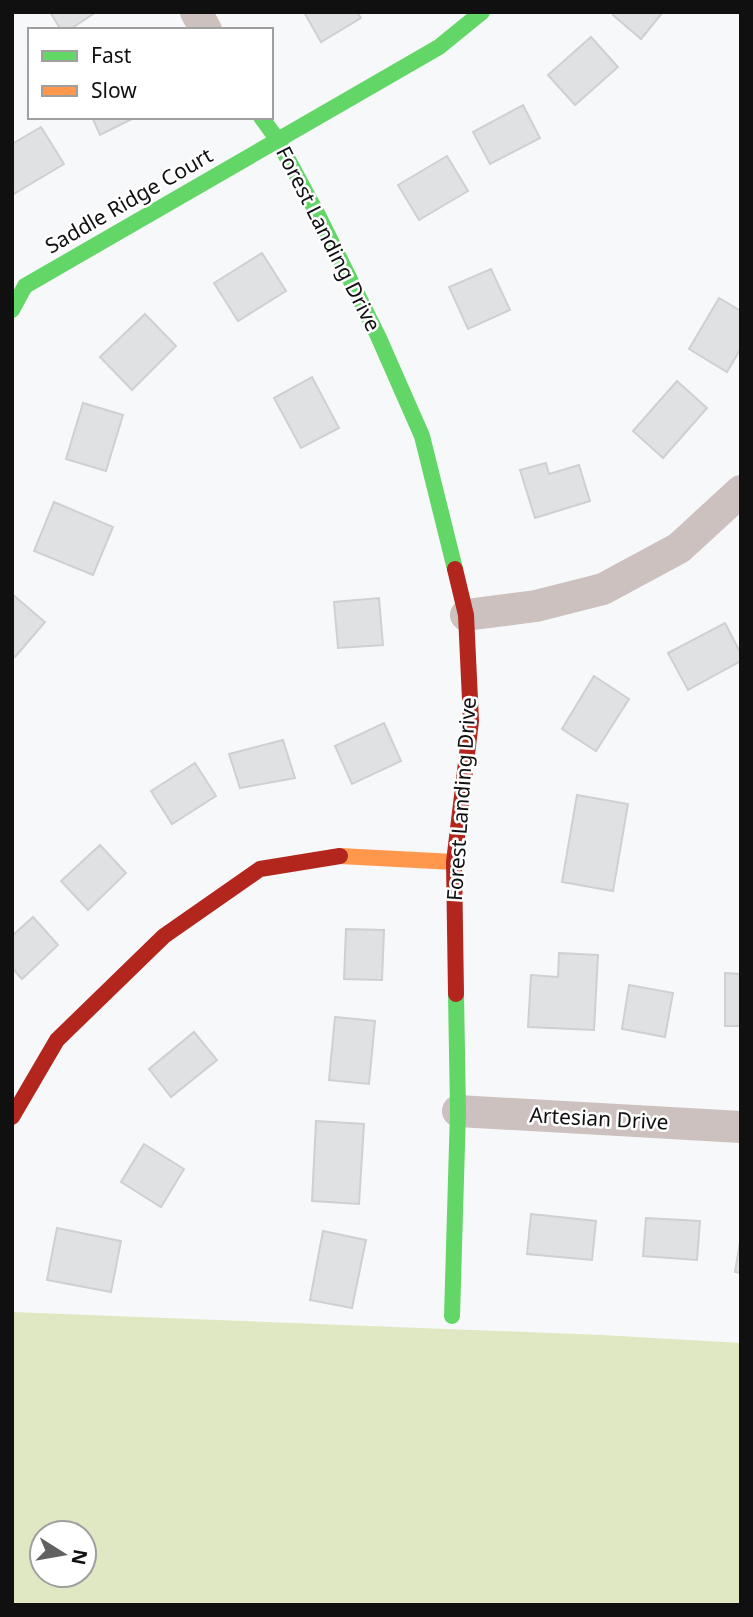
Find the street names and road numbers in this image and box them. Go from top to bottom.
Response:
street label: Saddle Ridge Court [40,141,218,259]
street label: Forest Landing Drive [270,141,388,336]
street label: Forest Landing Drive [440,696,482,902]
street label: Artesian Drive [529,1100,669,1136]

